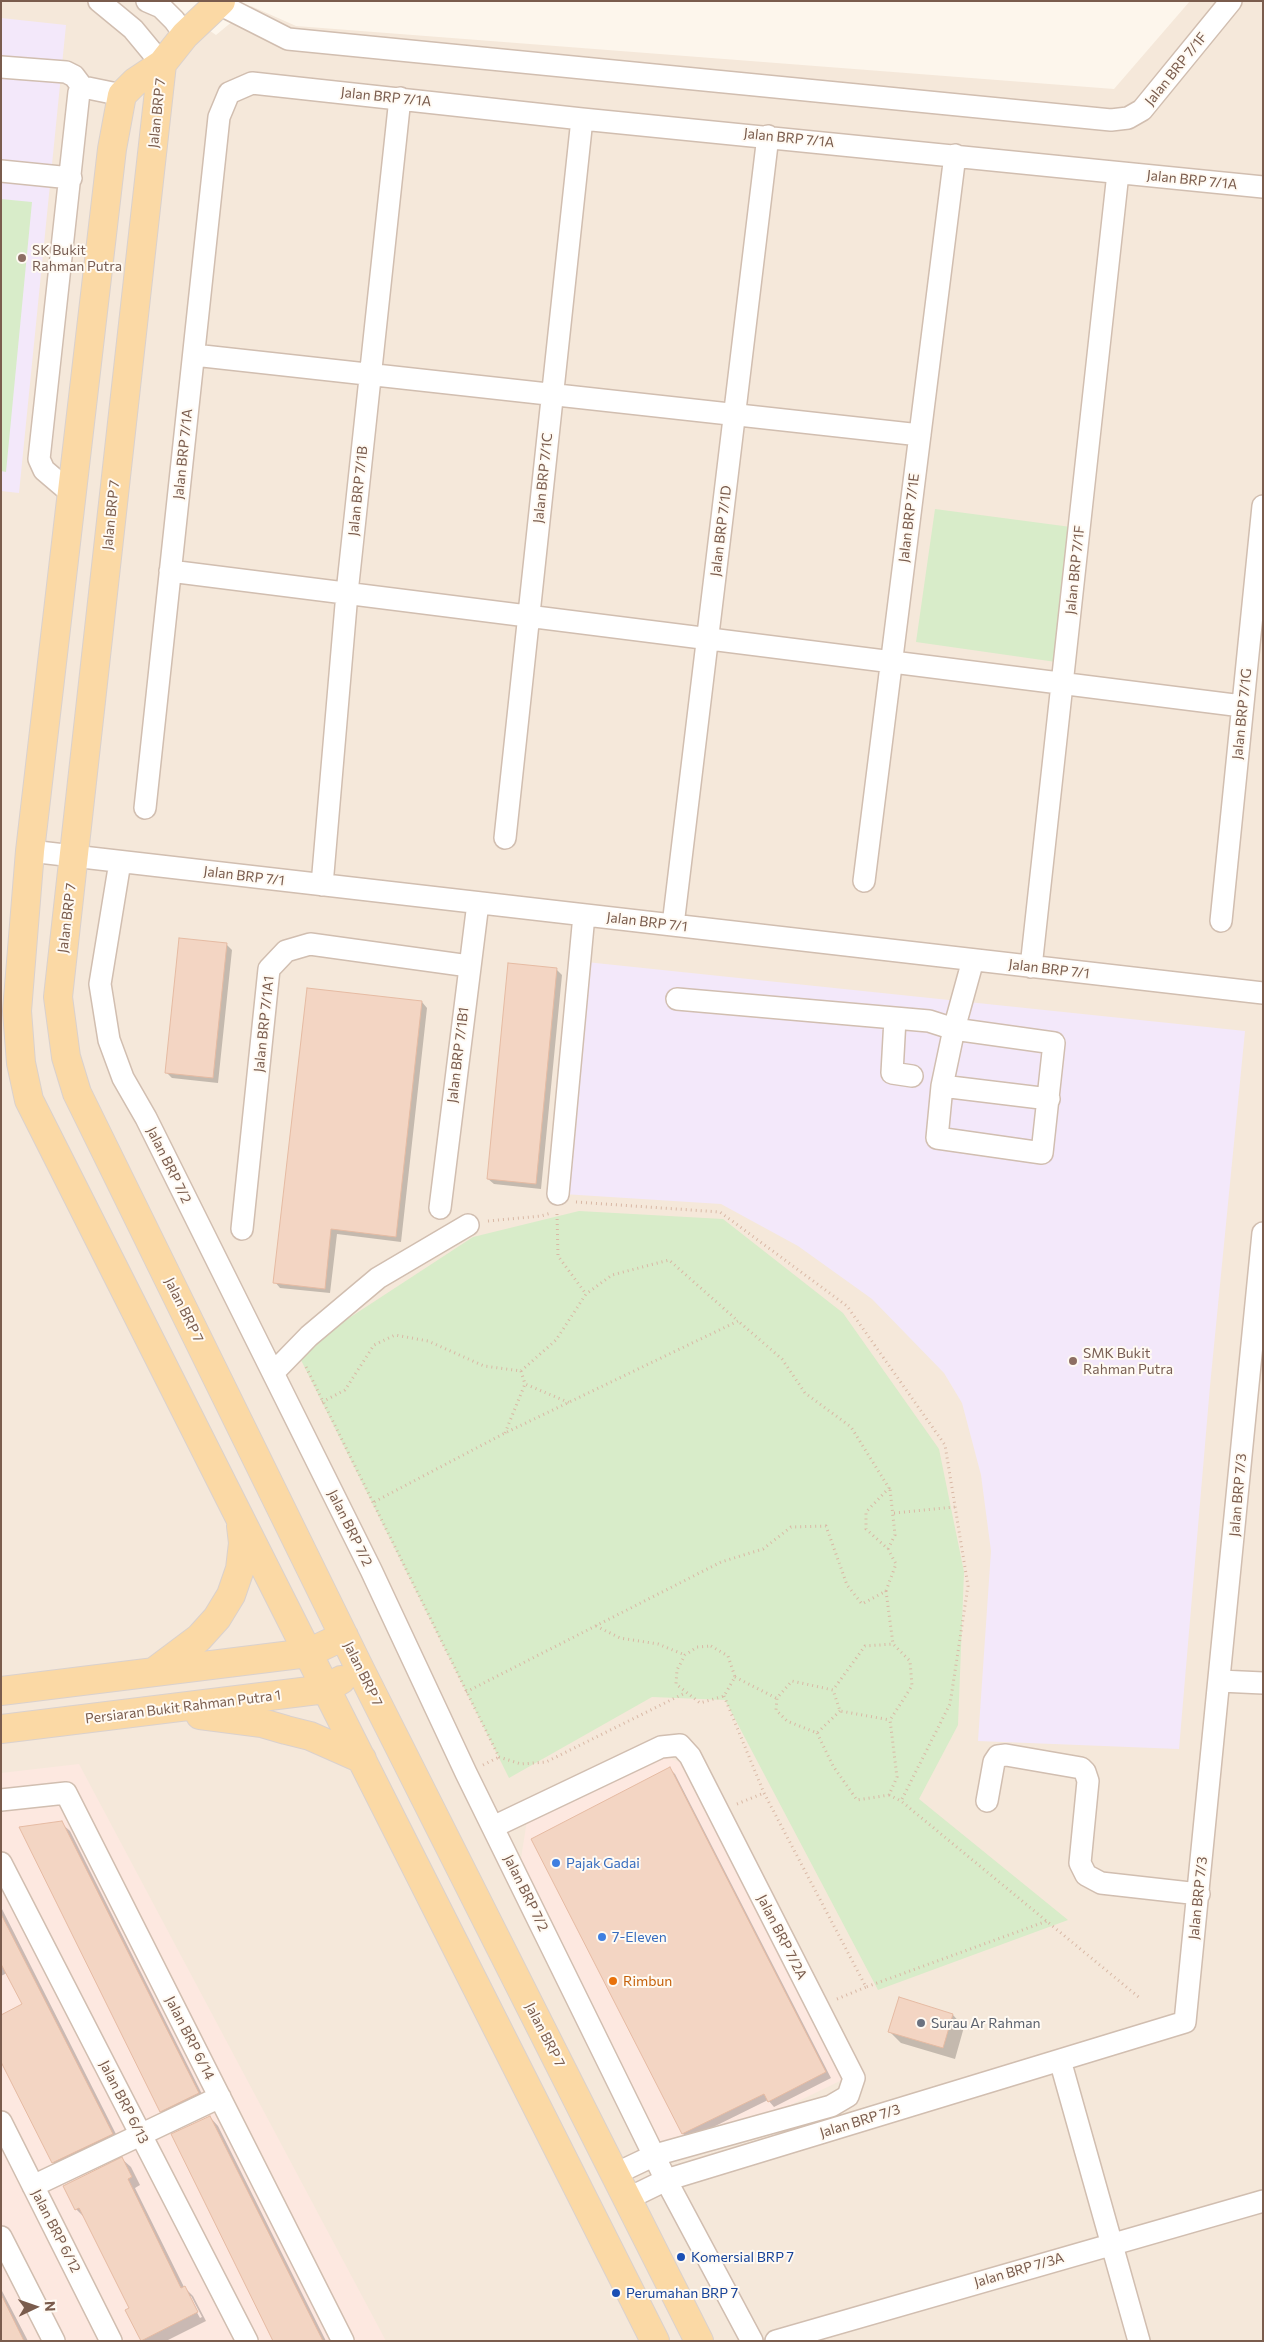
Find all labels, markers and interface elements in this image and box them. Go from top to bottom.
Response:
street label: Jalan BRP 7/1F [1141,29,1211,109]
street label: Jalan BRP 7 [145,77,169,149]
street label: Jalan BRP 7/1A [340,84,432,110]
street label: Jalan BRP 7/1A [743,125,835,151]
street label: Jalan BRP 7/1A [1146,167,1238,193]
place label: SK Bukit Rahman Putra [32,242,122,274]
marker: SK Bukit Rahman Putra [16,252,28,264]
street label: Jalan BRP 7/1A [170,408,196,500]
street label: Jalan BRP 7/1C [530,432,556,524]
street label: Jalan BRP 7/1B [345,445,371,537]
street label: Jalan BRP 7/1E [895,472,923,564]
street label: Jalan BRP 7 [99,479,123,551]
street label: Jalan BRP 7/1D [707,484,735,578]
street label: Jalan BRP 7/1F [1062,525,1088,615]
street label: Jalan BRP 7/1G [1229,668,1255,760]
street label: Jalan BRP 7/1 [203,863,285,889]
street label: Jalan BRP 7 [54,882,80,954]
street label: Jalan BRP 7/1 [606,909,688,935]
street label: Jalan BRP 7/1 [1008,956,1090,982]
street label: Jalan BRP 7/1A1 [251,975,277,1073]
street label: Jalan BRP 7/1B1 [444,1006,472,1104]
street label: Jalan BRP 7/2 [143,1124,195,1206]
street label: Jalan BRP 7 [161,1275,207,1345]
place label: SMK Bukit Rahman Putra [1083,1345,1173,1378]
marker: SMK Bukit Rahman Putra [1067,1355,1079,1367]
street label: Jalan BRP 7/3 [1226,1453,1250,1537]
street label: Jalan BRP 7/2 [324,1487,376,1569]
street label: Jalan BRP 7 [340,1639,386,1709]
street label: Persiaran Bukit Rahman Putra 1 [84,1687,282,1727]
street label: Jalan BRP 7/2 [500,1852,552,1934]
place label: Pajak Gadai [566,1855,640,1871]
street label: Jalan BRP 7/3 [1185,1856,1211,1940]
marker: Pajak Gadai [550,1857,562,1869]
street label: Jalan BRP 7/2A [753,1892,811,1982]
place label: 7-Eleven [612,1929,667,1945]
marker: 7-Eleven [596,1931,608,1943]
place label: Rimbun [623,1973,672,1989]
marker: Rimbun [607,1975,619,1987]
street label: Jalan BRP 6/14 [162,1993,218,2083]
street label: Jalan BRP 7 [522,2000,568,2070]
place label: Surau Ar Rahman [931,2015,1040,2031]
marker: Surau Ar Rahman [915,2017,927,2029]
street label: Jalan BRP 6/13 [96,2058,152,2146]
street label: Jalan BRP 7/3 [818,2101,902,2141]
street label: Jalan BRP 6/12 [28,2187,84,2275]
place label: Komersial BRP 7 [691,2249,794,2265]
street label: Jalan BRP 7/3A [972,2249,1066,2291]
marker: Komersial BRP 7 [675,2251,687,2263]
north arrow [10,2282,60,2332]
place label: Perumahan BRP 7 [626,2285,738,2301]
marker: Perumahan BRP 7 [610,2287,622,2299]
text: N [42,2301,59,2312]

